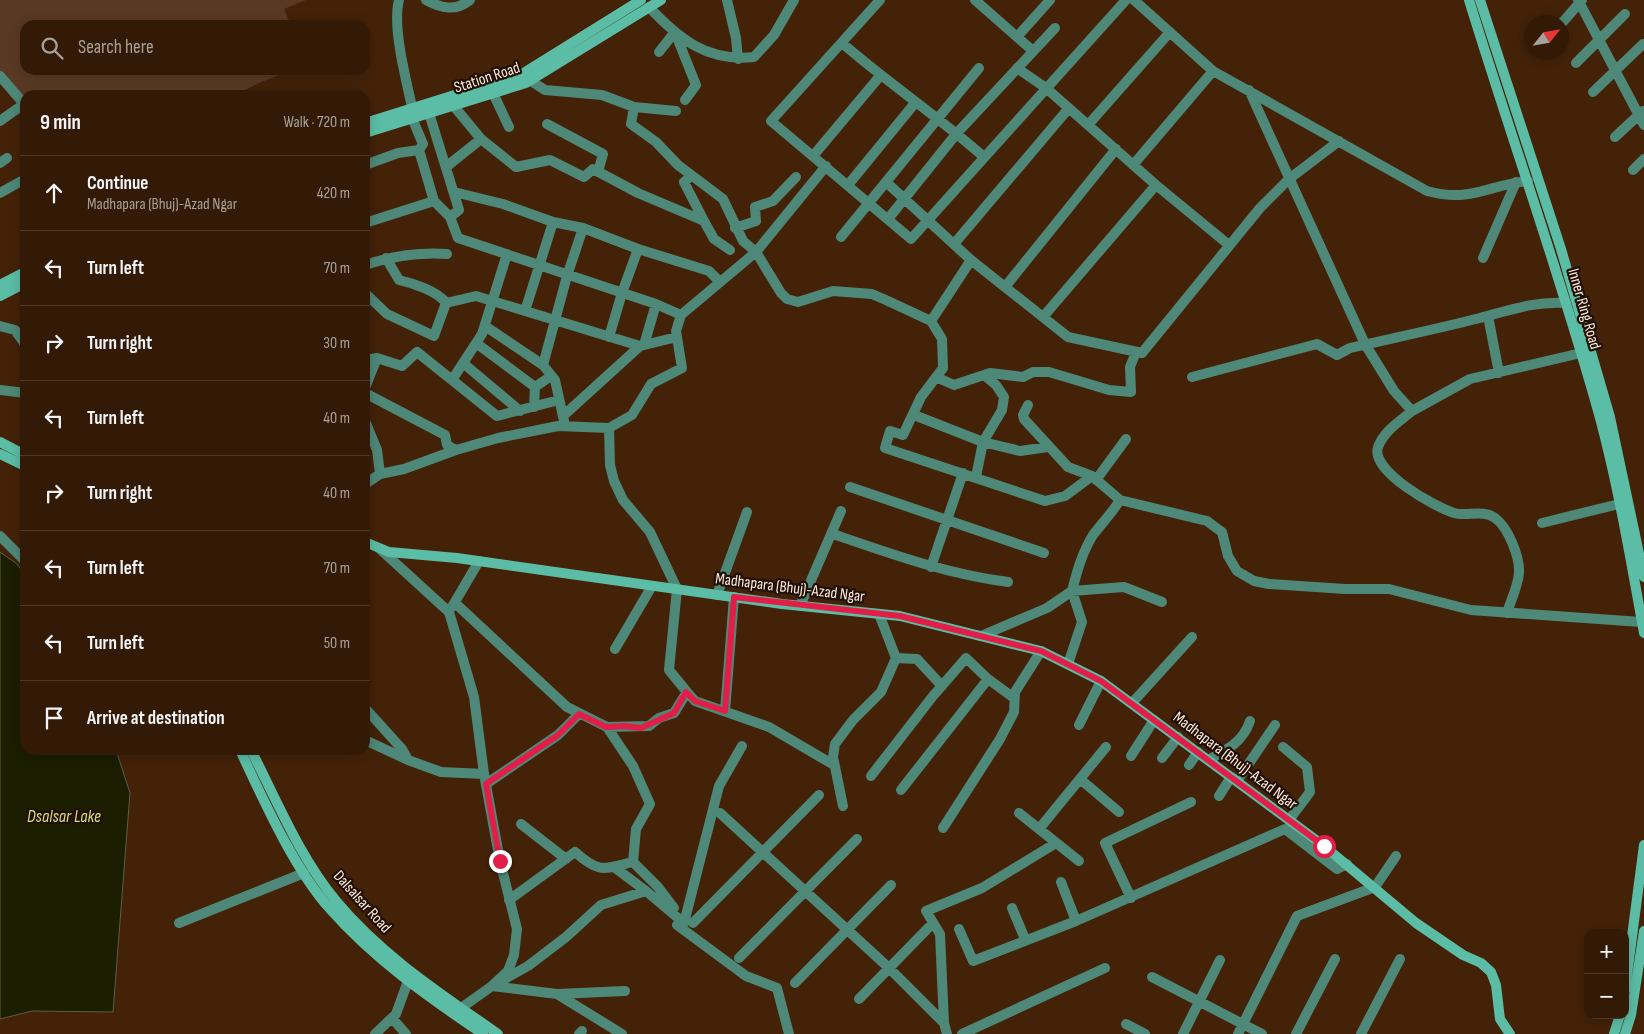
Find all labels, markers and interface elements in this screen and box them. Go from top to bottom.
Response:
north arrow [1524,15,1569,60]
search box [20,20,370,75]
icon: search [38,34,66,62]
text: Search here [78,36,154,59]
street label: Station Road [452,58,522,98]
text: 9 min [40,110,81,135]
text: Walk · 720 m [284,113,350,132]
text: Continue [87,172,148,195]
icon: ahead [40,179,68,207]
text: 420 m [317,184,350,203]
text: Madhapara (Bhuj)-Azad Ngar [87,195,237,214]
icon: left [40,254,68,282]
text: Turn left [87,257,144,280]
text: 70 m [324,259,350,278]
street label: Inner Ring Road [1563,266,1605,352]
icon: right [40,329,68,357]
text: Turn right [87,332,152,355]
text: 30 m [323,334,350,353]
icon: left [40,404,68,432]
text: Turn left [87,407,144,430]
text: 40 m [323,409,350,428]
icon: right [40,479,68,507]
text: Turn right [87,482,152,505]
text: 40 m [323,484,350,503]
icon: left [40,554,68,582]
text: Turn left [87,557,144,580]
text: 70 m [324,559,350,578]
street label: Madhapara (Bhuj)-Azad Ngar [714,569,866,607]
icon: left [40,629,68,657]
text: Turn left [87,632,144,655]
text: 50 m [324,634,350,653]
icon: arrive [40,704,68,732]
text: Arrive at destination [87,707,225,730]
street label: Madhapara (Bhuj)-Azad Ngar [1169,708,1301,814]
water label: Dsalsar Lake [27,806,101,827]
route start [1313,835,1336,858]
route end [489,850,512,873]
street label: Dalsalsar Road [329,867,395,937]
map controls [1584,929,1629,1019]
button: + [1584,929,1629,974]
button: − [1584,974,1629,1019]

